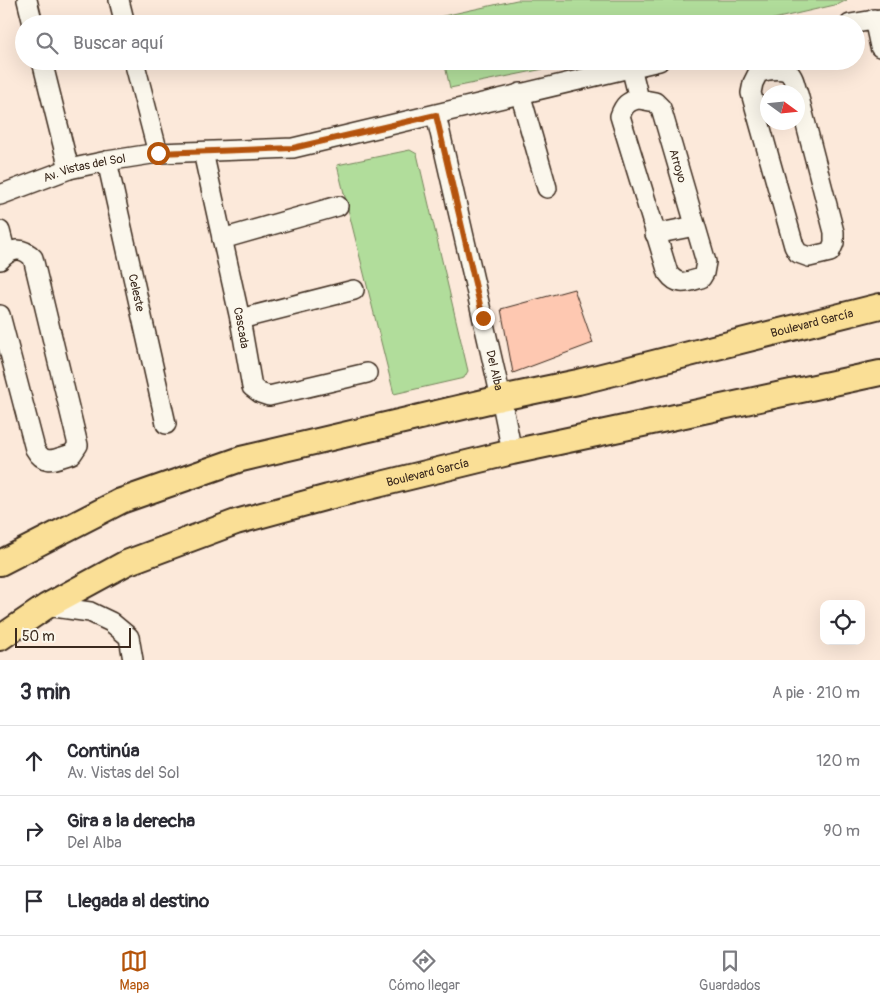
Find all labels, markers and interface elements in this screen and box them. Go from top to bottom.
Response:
search box [15,15,865,70]
icon: search [33,29,61,57]
text: Buscar aquí [73,31,164,55]
north arrow [760,85,805,130]
route start [147,142,170,165]
street label: Arroyo [665,147,690,185]
street label: Av. Vistas del Sol [41,151,127,186]
street label: Celeste [125,273,148,313]
street label: Cascada [230,306,252,350]
street label: Boulevard García [769,306,855,341]
route end [472,307,495,330]
street label: Del Alba [482,349,506,393]
street label: Boulevard García [385,456,471,490]
map controls [820,600,865,645]
button: locate [820,600,865,645]
scale bar [15,625,131,648]
text: 50 m [22,628,55,645]
text: 3 min [20,679,70,706]
text: A pie · 210 m [772,683,860,703]
text: Continúa [67,739,140,763]
icon: ahead [20,747,48,775]
text: 120 m [816,751,860,771]
text: Av. Vistas del Sol [67,763,180,783]
text: Gira a la derecha [67,809,195,833]
icon: right [20,817,48,845]
text: 90 m [823,821,860,841]
text: Del Alba [67,833,122,853]
icon: arrive [20,887,48,915]
text: Llegada al destino [67,889,209,913]
tab: Mapa [120,947,149,994]
tab: Cómo llegar [389,947,460,994]
tab: Guardados [699,947,760,994]

